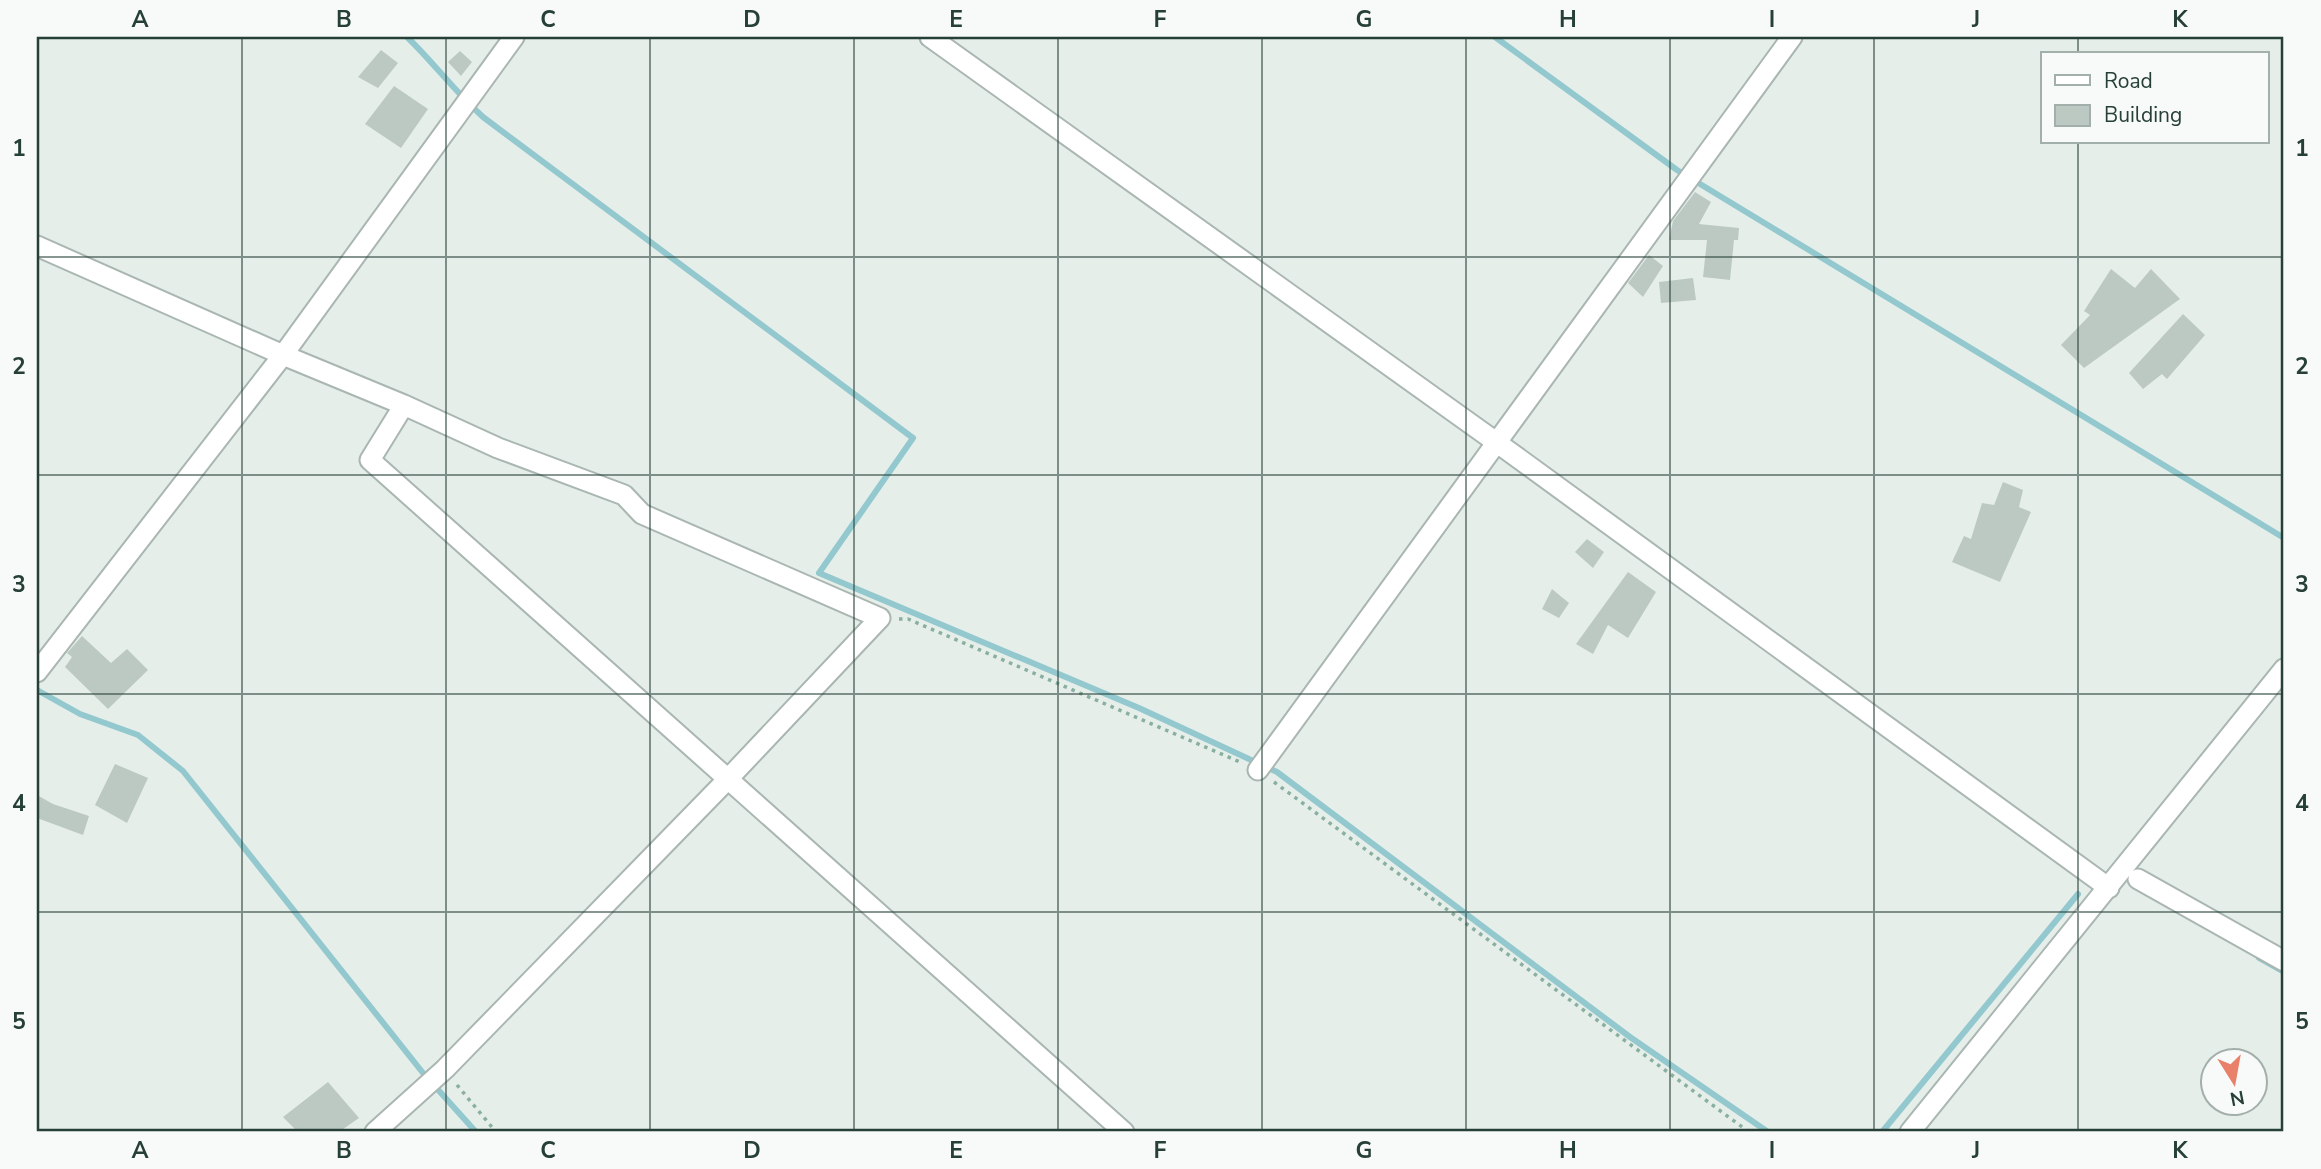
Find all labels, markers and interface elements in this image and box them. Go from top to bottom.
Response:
text: A [131,4,149,35]
text: B [336,4,352,35]
text: C [540,4,556,35]
text: D [743,4,761,35]
text: E [949,4,963,35]
text: F [1154,4,1167,35]
text: G [1356,4,1372,35]
text: H [1559,4,1577,35]
text: I [1769,4,1775,35]
text: J [1971,4,1980,35]
text: K [2172,4,2188,35]
legend [2041,52,2268,144]
text: Road [2104,67,2153,95]
text: Building [2104,101,2182,129]
text: 1 [12,133,26,164]
text: 1 [2295,133,2309,164]
text: 2 [12,351,26,382]
text: 2 [2295,351,2309,382]
text: 3 [12,569,26,600]
text: 3 [2295,569,2309,600]
text: 4 [12,788,26,819]
text: 4 [2295,788,2309,819]
text: 5 [12,1006,26,1037]
text: 5 [2295,1006,2309,1037]
north arrow [2198,1046,2268,1116]
text: N [2228,1084,2247,1112]
text: A [131,1135,149,1166]
text: B [336,1135,352,1166]
text: C [540,1135,556,1166]
text: D [743,1135,761,1166]
text: E [949,1135,963,1166]
text: F [1154,1135,1167,1166]
text: G [1356,1135,1372,1166]
text: H [1559,1135,1577,1166]
text: I [1769,1135,1775,1166]
text: J [1971,1135,1980,1166]
text: K [2172,1135,2188,1166]

